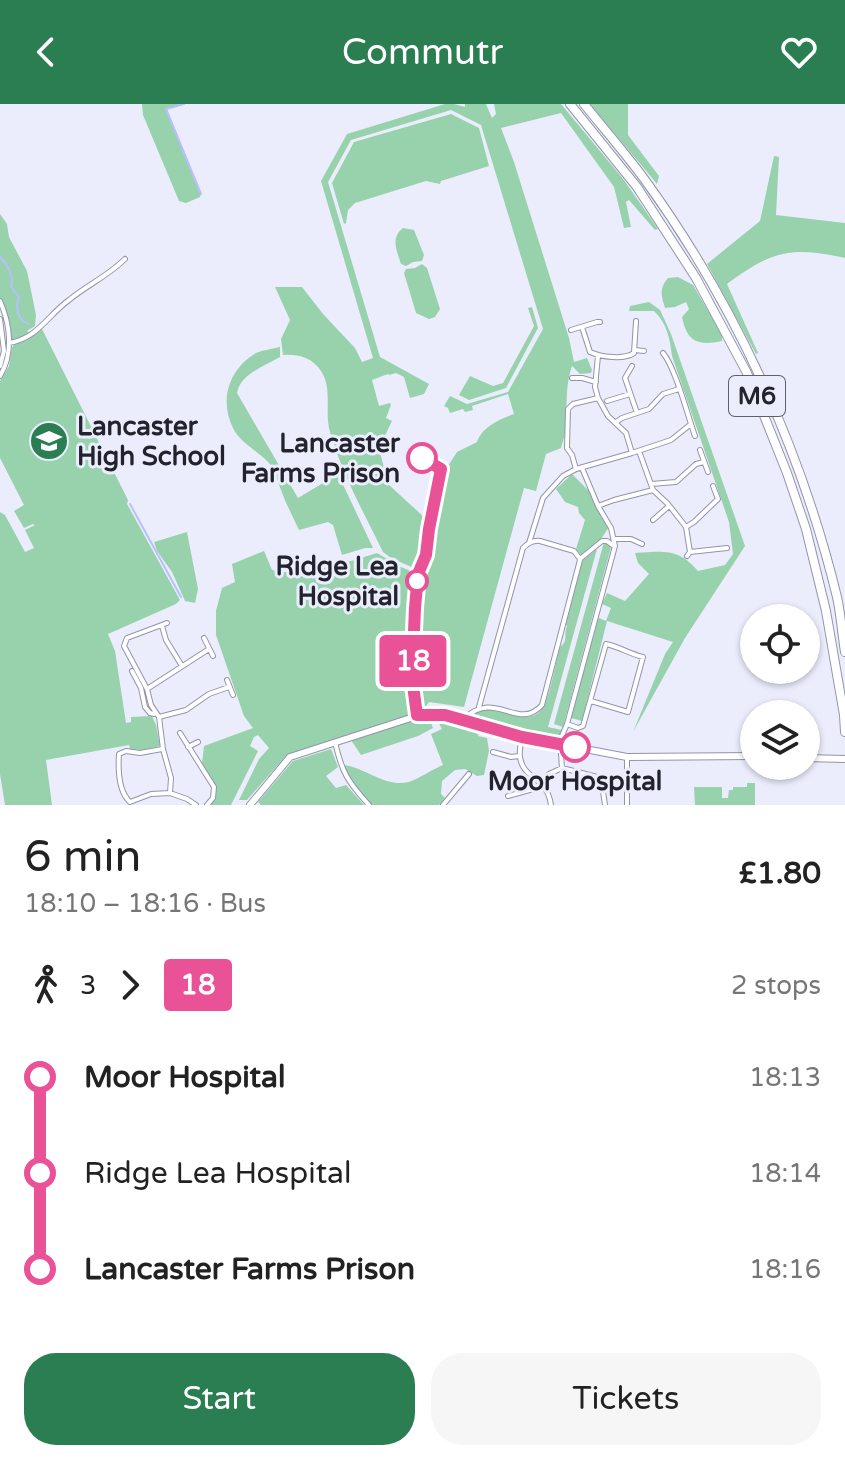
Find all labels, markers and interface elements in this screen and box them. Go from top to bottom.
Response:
icon: back [24,30,68,74]
icon: heart [777,30,821,74]
text: Commutr [342,31,503,74]
road number: M6 [729,376,785,416]
place label: Lancaster High School [77,411,226,472]
school or university icon: Lancaster High School [28,420,70,462]
place label: Lancaster Farms Prison [241,428,401,489]
marker: Lancaster Farms Prison [407,443,437,473]
place label: Ridge Lea Hospital [275,551,399,612]
marker: Ridge Lea Hospital [406,570,428,592]
map controls [740,604,820,780]
button: locate [740,604,820,684]
line badge: 18 [377,635,449,687]
text: 18 [395,644,431,678]
button: layers [740,700,820,780]
marker: Moor Hospital [560,732,590,762]
place label: Moor Hospital [488,766,662,797]
text: 6 min [24,831,141,884]
text: £1.80 [739,855,821,892]
text: 18:10 – 18:16 · Bus [24,888,266,919]
icon: walk [24,963,68,1007]
icon: forward [108,963,152,1007]
text: 18 [180,968,216,1002]
text: 3 [80,970,96,1001]
text: 2 stops [731,970,821,1001]
text: Moor Hospital [84,1059,285,1096]
text: 18:13 [749,1062,821,1093]
text: Ridge Lea Hospital [84,1155,351,1192]
text: 18:14 [749,1158,821,1189]
text: Lancaster Farms Prison [84,1251,415,1288]
text: 18:16 [749,1254,821,1285]
button: Start [24,1353,415,1445]
button: Tickets [431,1353,821,1445]

